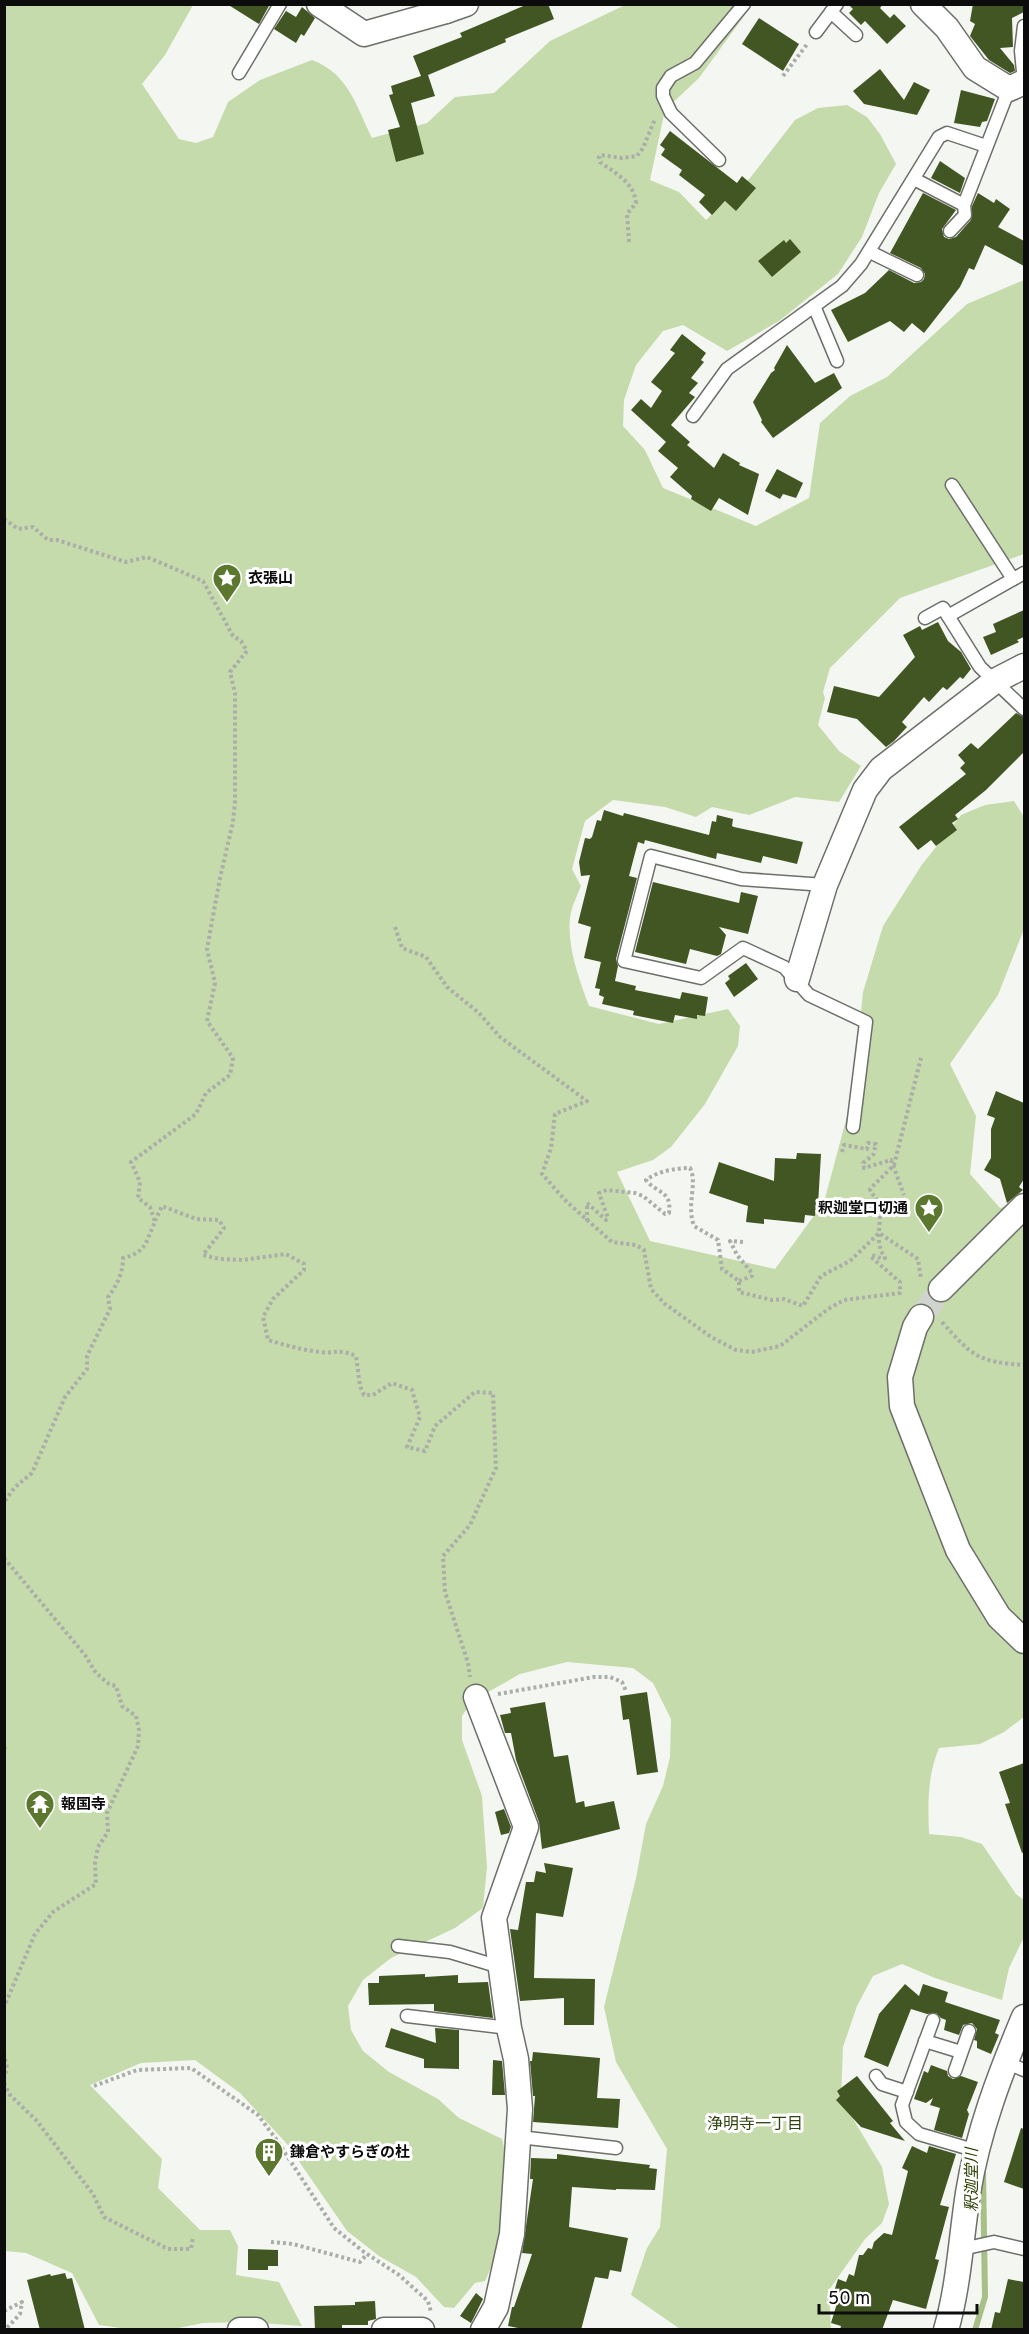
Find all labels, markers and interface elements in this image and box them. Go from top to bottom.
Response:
place icon: 衣張山 [211,562,243,604]
place label: 衣張山 [248,570,293,589]
place icon: 釈迦堂口切通 [913,1192,945,1234]
place label: 釈迦堂口切通 [818,1199,908,1219]
temple icon: 報国寺 [24,1788,56,1830]
place label: 報国寺 [61,1796,106,1815]
district label: 浄明寺一丁目 [707,2115,803,2135]
building icon: 鎌倉やすらぎの杜 [253,2136,285,2178]
place label: 鎌倉やすらぎの杜 [289,2144,410,2163]
water label: 釈迦堂川 [963,2146,983,2212]
scale bar [819,2277,976,2315]
text: 50 m [828,2288,870,2311]

